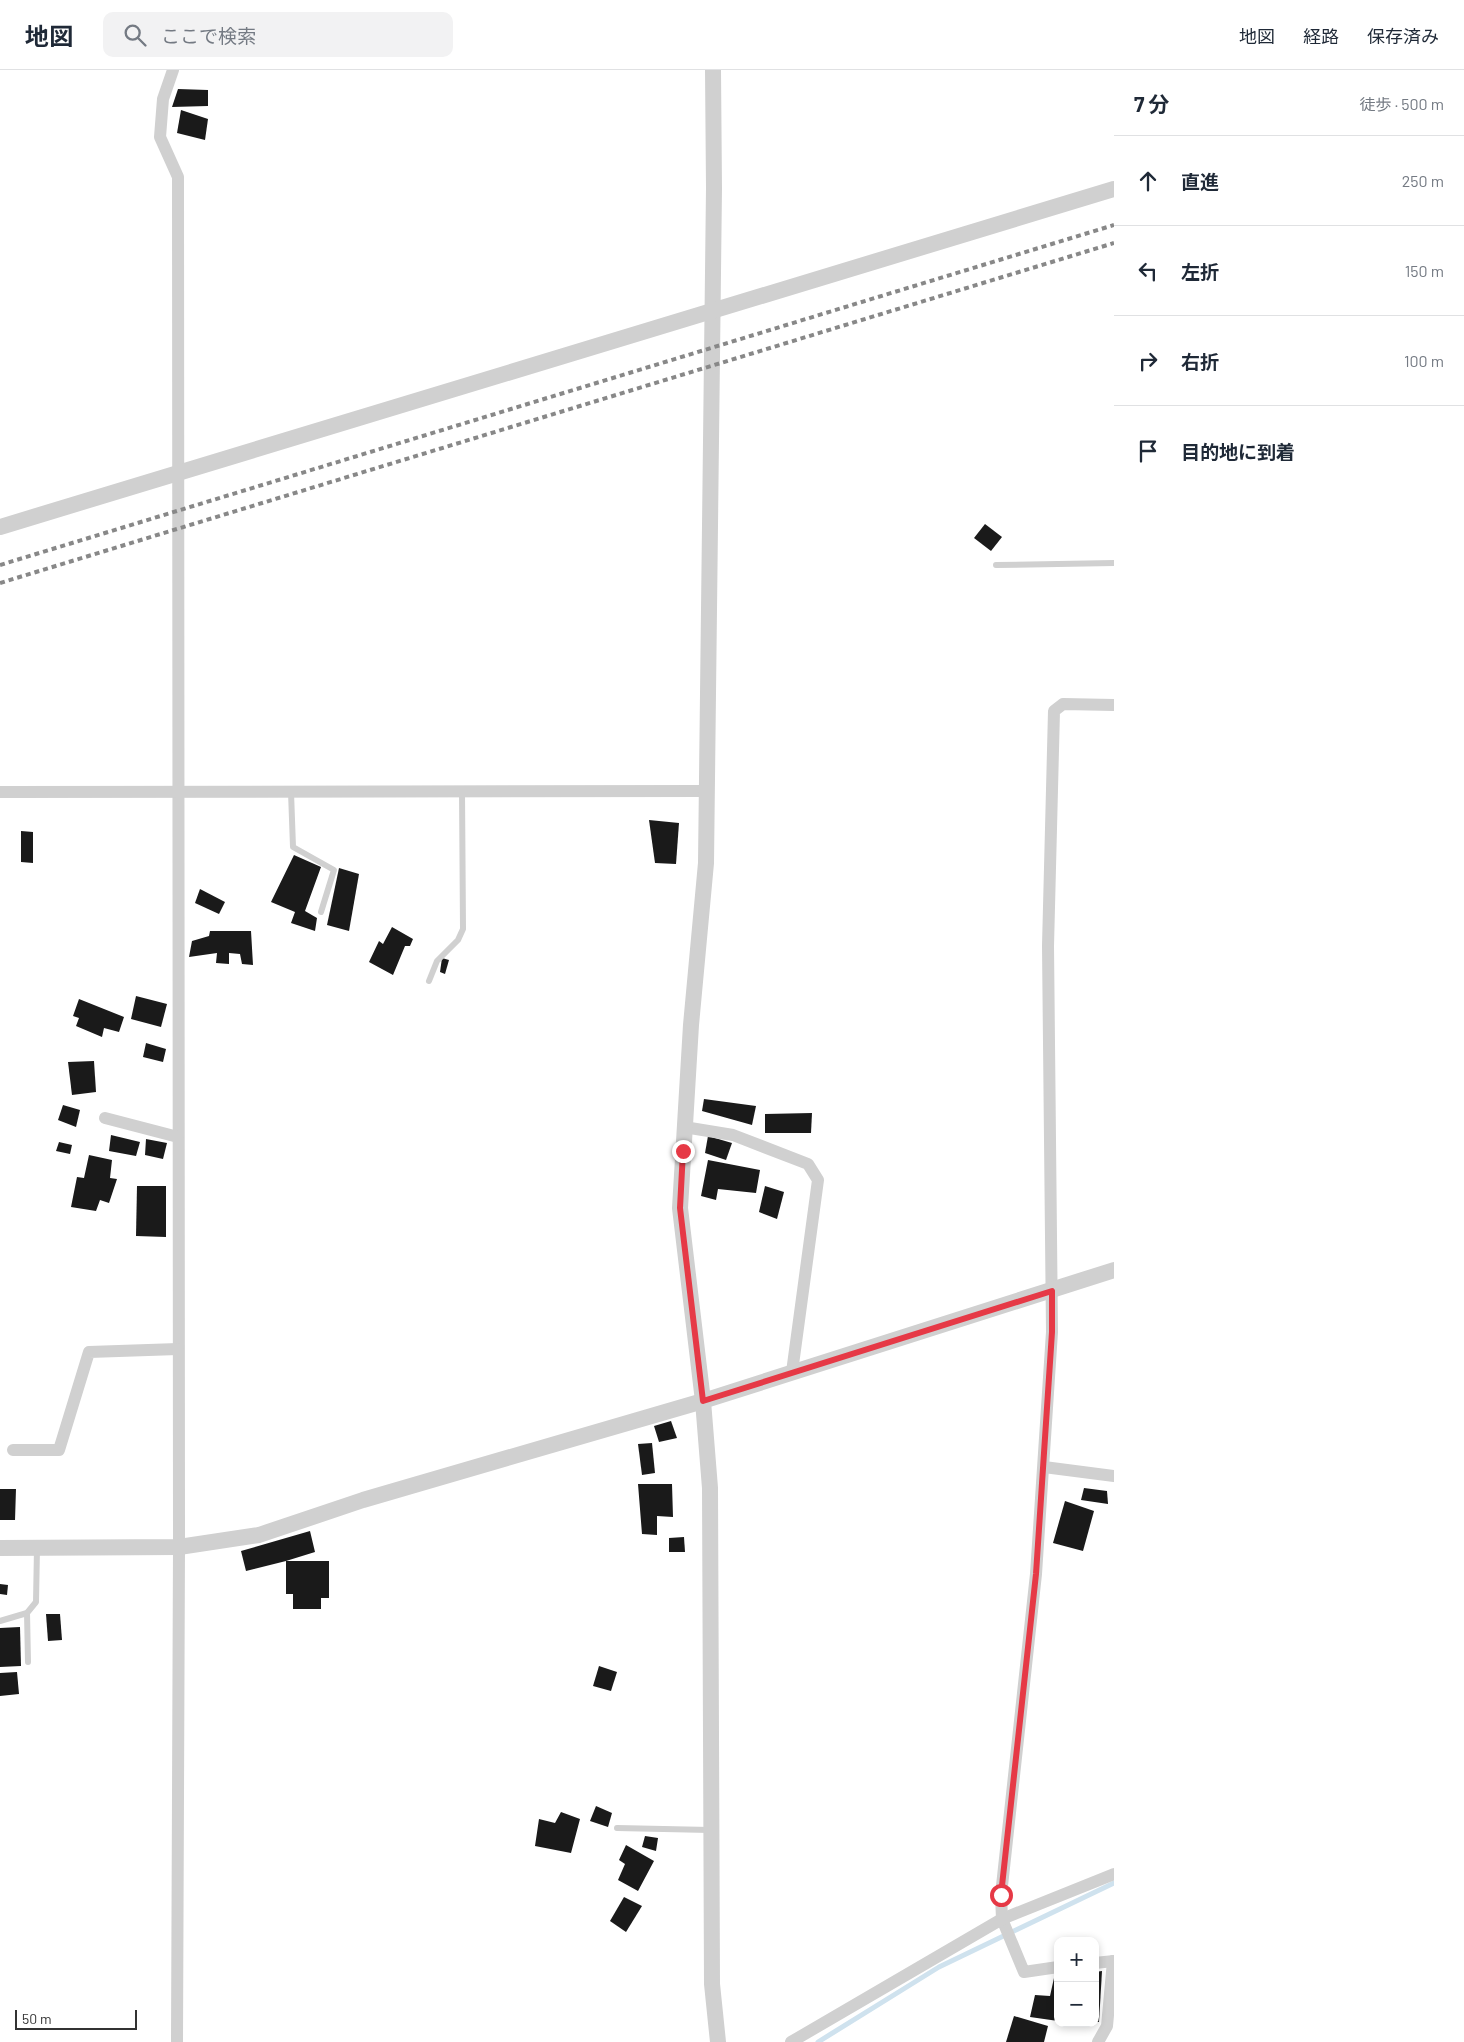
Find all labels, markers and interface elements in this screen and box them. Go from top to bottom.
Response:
search box [103,12,453,57]
text: 地図 [25,21,73,50]
icon: search [121,21,149,49]
text: ここで検索 [161,24,256,47]
text: 地図 [1239,25,1275,47]
text: 経路 [1303,25,1339,47]
text: 保存済み [1367,25,1439,47]
text: 7 分 [1134,91,1170,116]
text: 徒歩 · 500 m [1360,94,1444,113]
icon: ahead [1134,167,1162,195]
text: 直進 [1181,170,1219,193]
text: 250 m [1402,171,1444,190]
icon: left [1134,257,1162,285]
text: 左折 [1181,260,1219,283]
text: 150 m [1405,261,1444,280]
icon: right [1134,347,1162,375]
text: 右折 [1181,350,1219,373]
text: 100 m [1404,351,1444,370]
icon: arrive [1134,437,1162,465]
text: 目的地に到着 [1181,440,1295,463]
route end [672,1140,695,1163]
route start [990,1884,1013,1907]
map controls [1054,1937,1099,2027]
button: + [1054,1937,1099,1982]
button: − [1054,1982,1099,2027]
scale bar [15,2007,138,2030]
text: 50 m [22,2010,51,2027]

